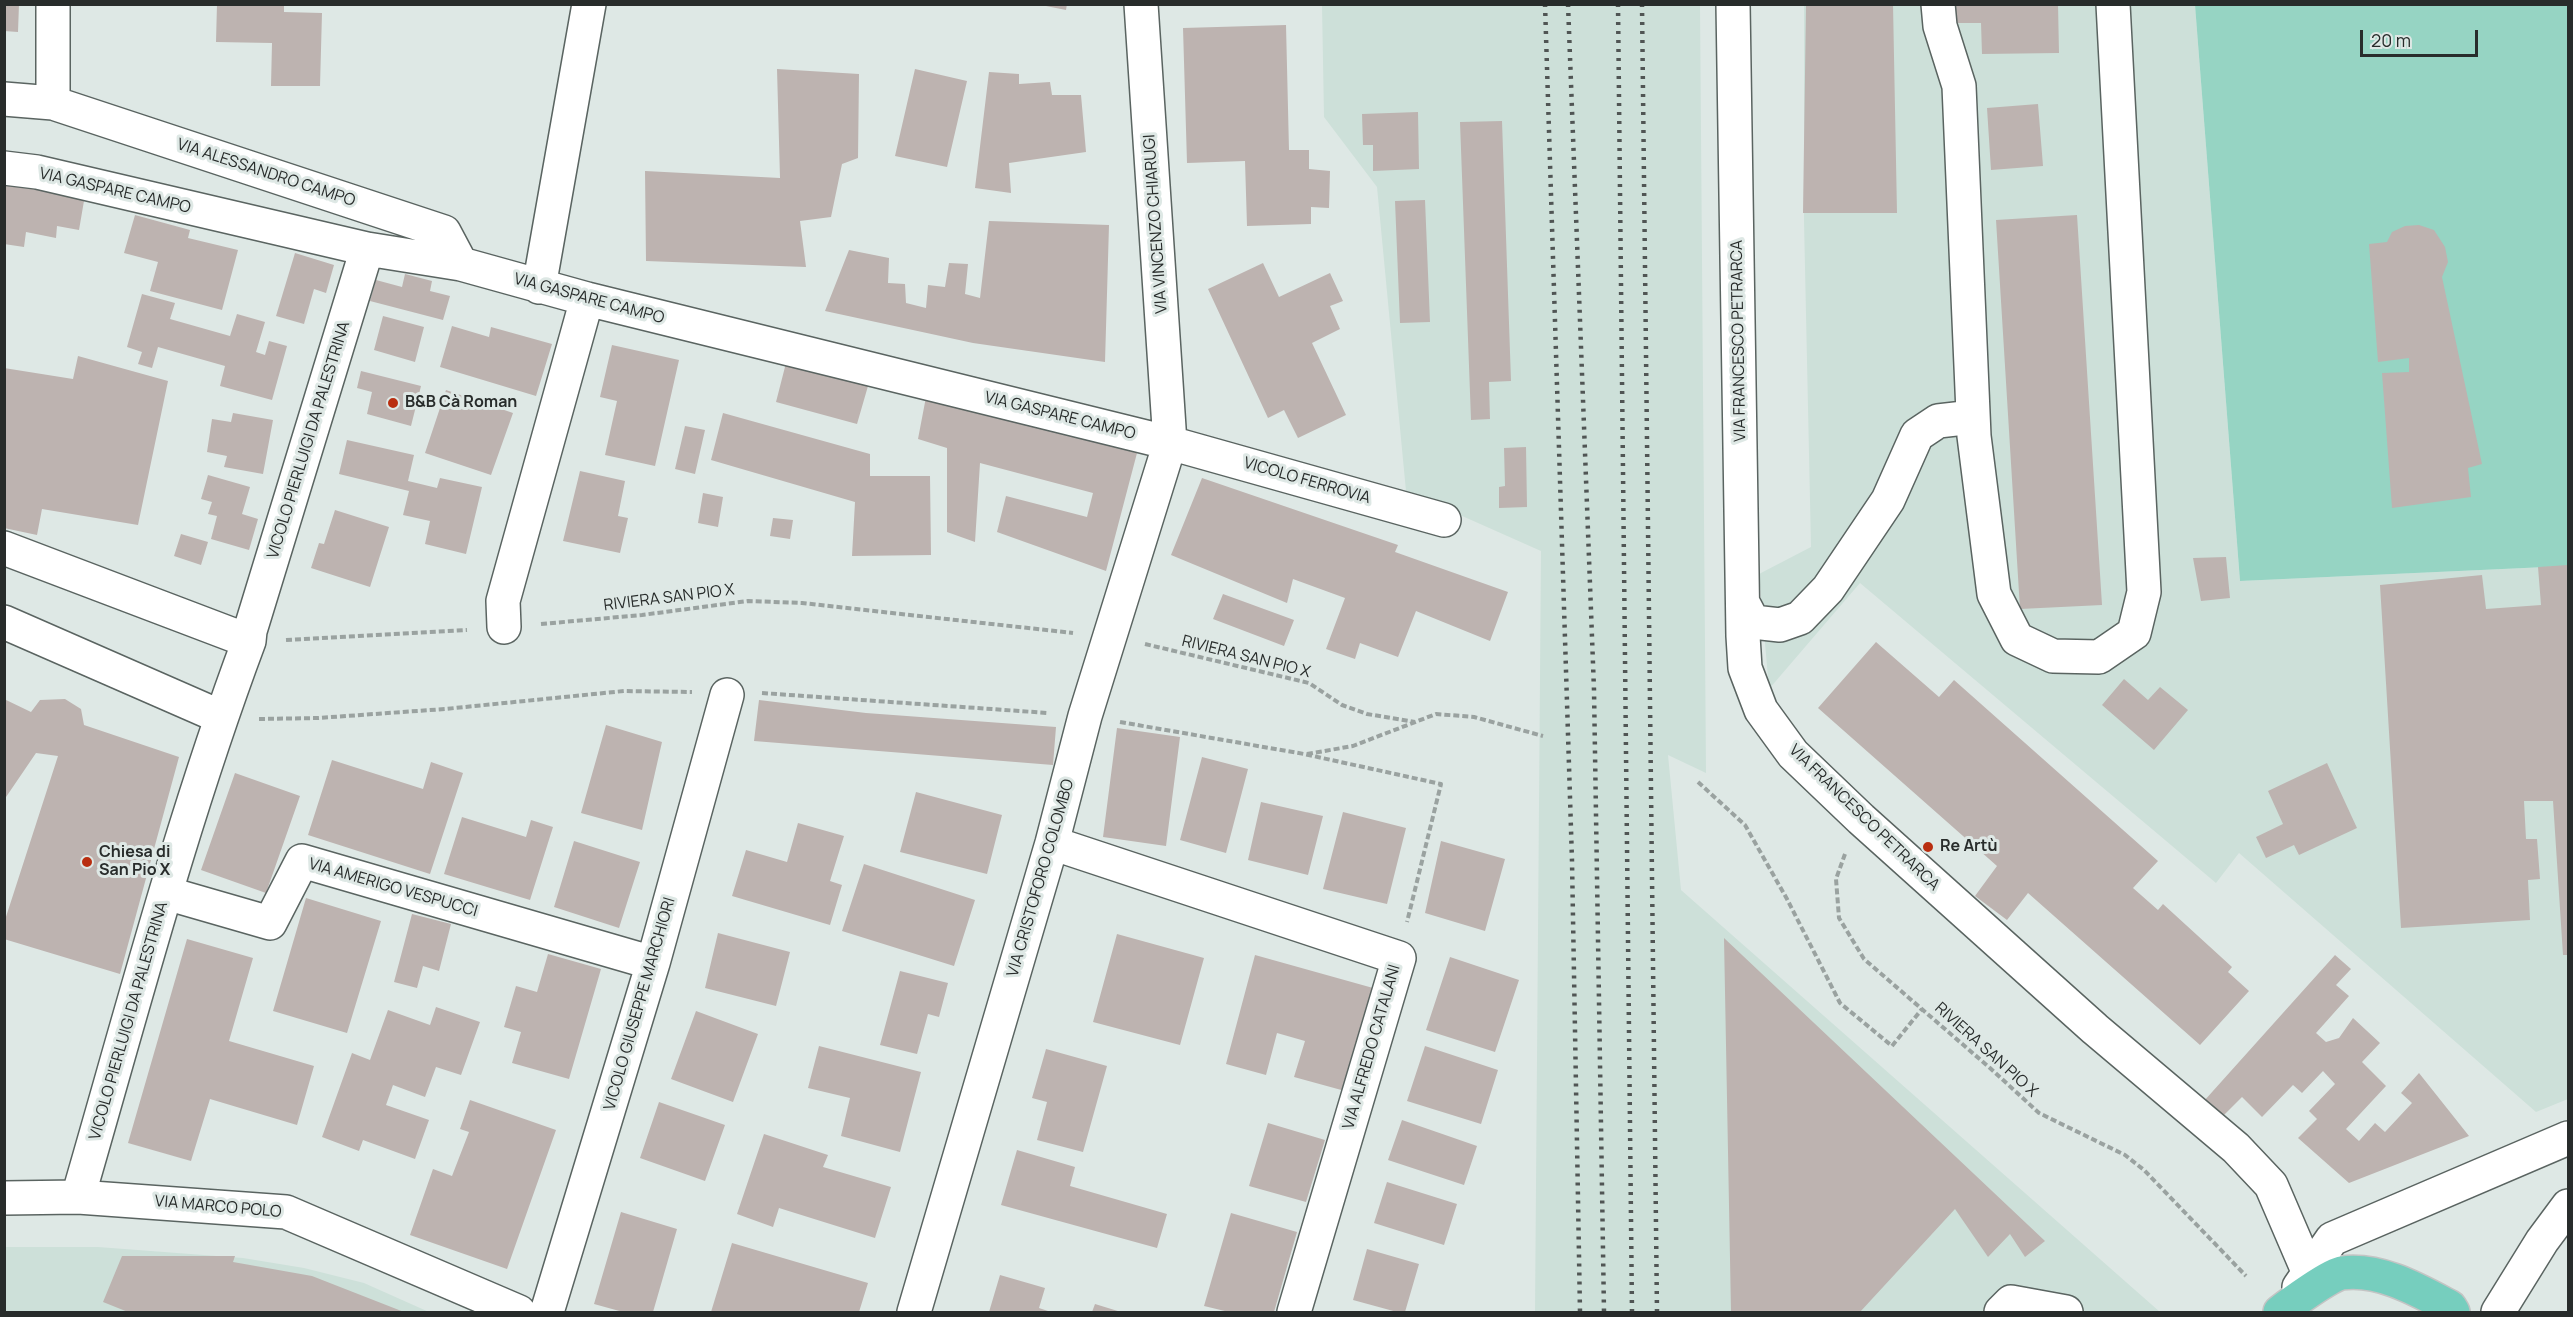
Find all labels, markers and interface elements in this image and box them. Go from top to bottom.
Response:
scale bar [2363,18,2482,56]
text: 20 m [2371,28,2411,52]
street label: VIA VINCENZO CHIARUGI [1140,134,1172,314]
street label: VIA ALESSANDRO CAMPO [174,135,358,211]
street label: VIA GASPARE CAMPO [37,164,193,218]
street label: VIA FRANCESCO PETRARCA [1728,240,1750,442]
street label: VIA GASPARE CAMPO [512,270,666,328]
street label: VICOLO PIERLUIGI DA PALESTRINA [264,319,354,561]
street label: VIA GASPARE CAMPO [983,388,1137,444]
place label: B&B Cà Roman [405,393,517,413]
marker: B&B Cà Roman [386,396,400,410]
street label: VICOLO FERROVIA [1241,454,1373,508]
street label: RIVIERA SAN PIO X [602,580,736,616]
street label: RIVIERA SAN PIO X [1180,632,1312,682]
street label: VIA FRANCESCO PETRARCA [1785,741,1943,895]
street label: VIA CRISTOFORO COLOMBO [1004,777,1078,979]
place label: Re Artù [1940,837,1997,857]
marker: Re Artù [1921,840,1935,854]
place label: Chiesa di San Pio X [99,843,170,881]
marker: Chiesa di San Pio X [80,855,94,869]
street label: VIA AMERIGO VESPUCCI [306,855,480,921]
street label: VICOLO GIUSEPPE MARCHIORI [600,895,680,1113]
street label: VICOLO PIERLUIGI DA PALESTRINA [86,900,172,1142]
street label: VIA ALFREDO CATALANI [1339,962,1405,1132]
street label: RIVIERA SAN PIO X [1931,999,2041,1101]
street label: VIA MARCO POLO [154,1192,282,1222]

